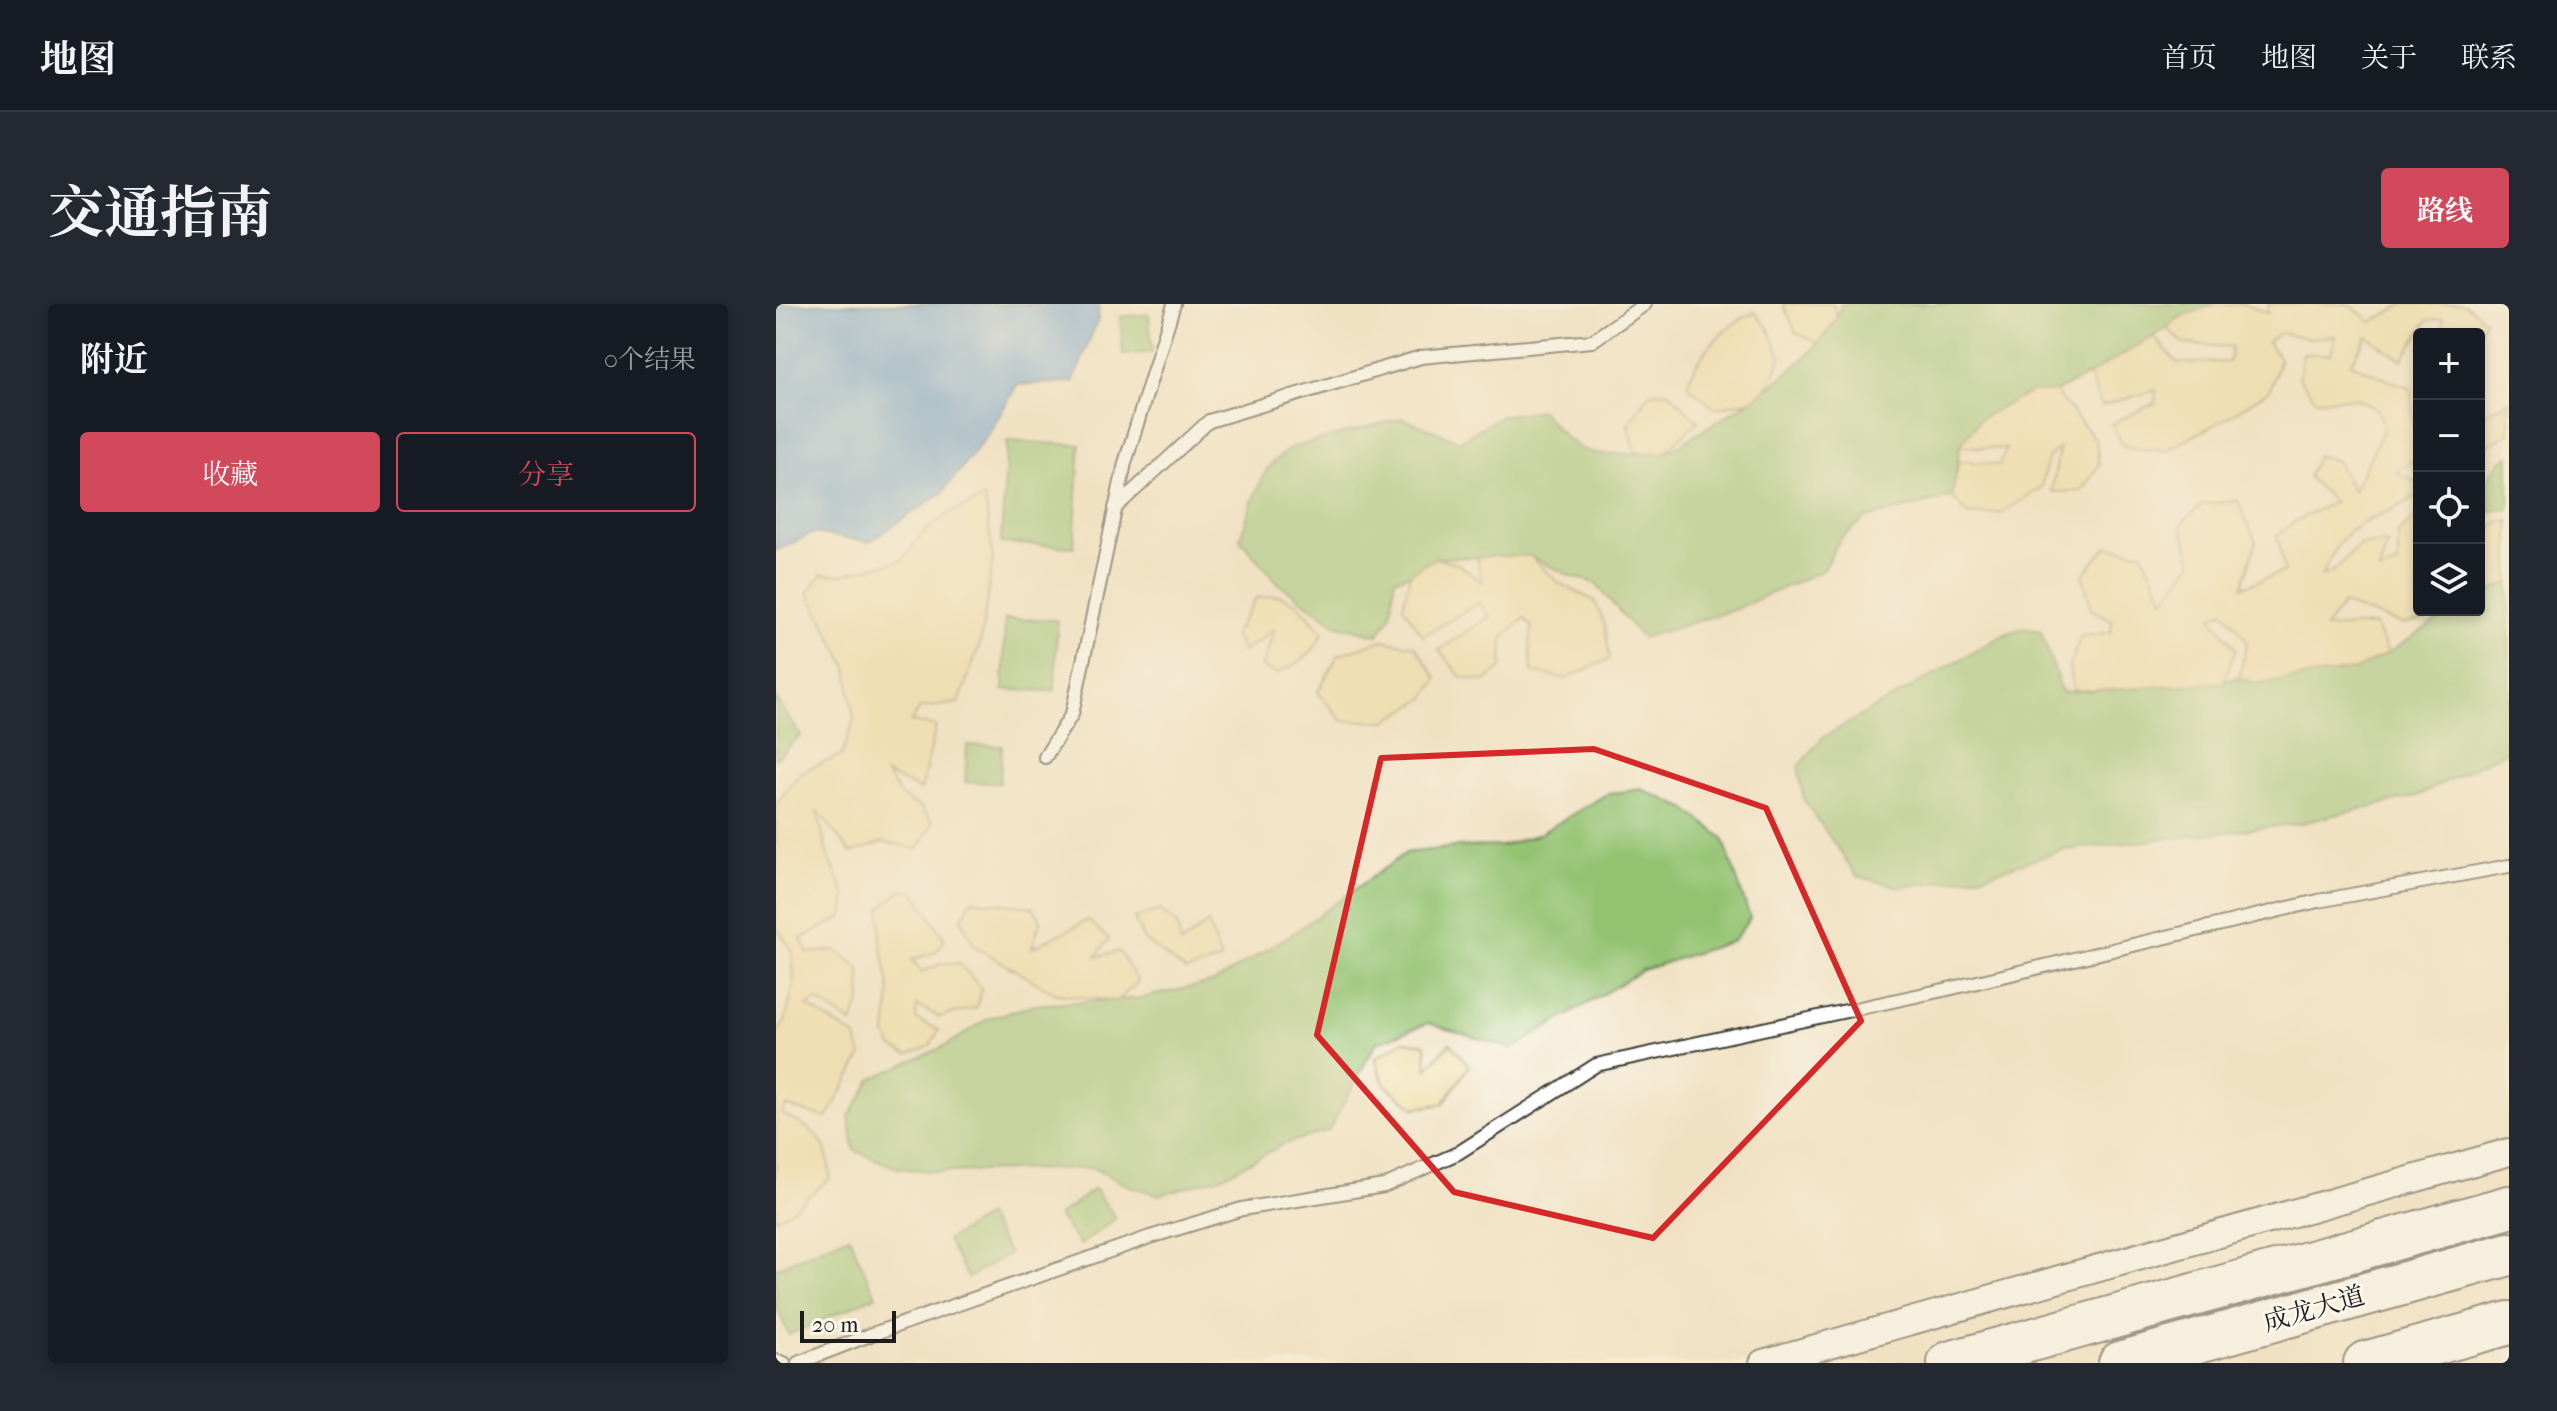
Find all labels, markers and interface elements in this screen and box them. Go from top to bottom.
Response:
text: 地图 [40,37,116,82]
text: 首页 [2161,41,2217,74]
text: 地图 [2261,41,2317,74]
text: 关于 [2361,41,2417,74]
text: 联系 [2461,41,2517,74]
button: 路线 [2381,168,2509,248]
text: 交通指南 [48,181,272,246]
map controls [2413,328,2485,616]
button: + [2413,328,2485,400]
text: 附近 [80,340,148,380]
text: 0个结果 [604,344,696,375]
button: − [2413,400,2485,472]
button: 收藏 [80,432,380,512]
button: 分享 [396,432,696,512]
button: locate [2413,472,2485,544]
button: layers [2413,544,2485,616]
street label: 成龙大道 [2260,1280,2368,1338]
scale bar [800,1307,896,1343]
text: 20 m [812,1312,858,1338]

